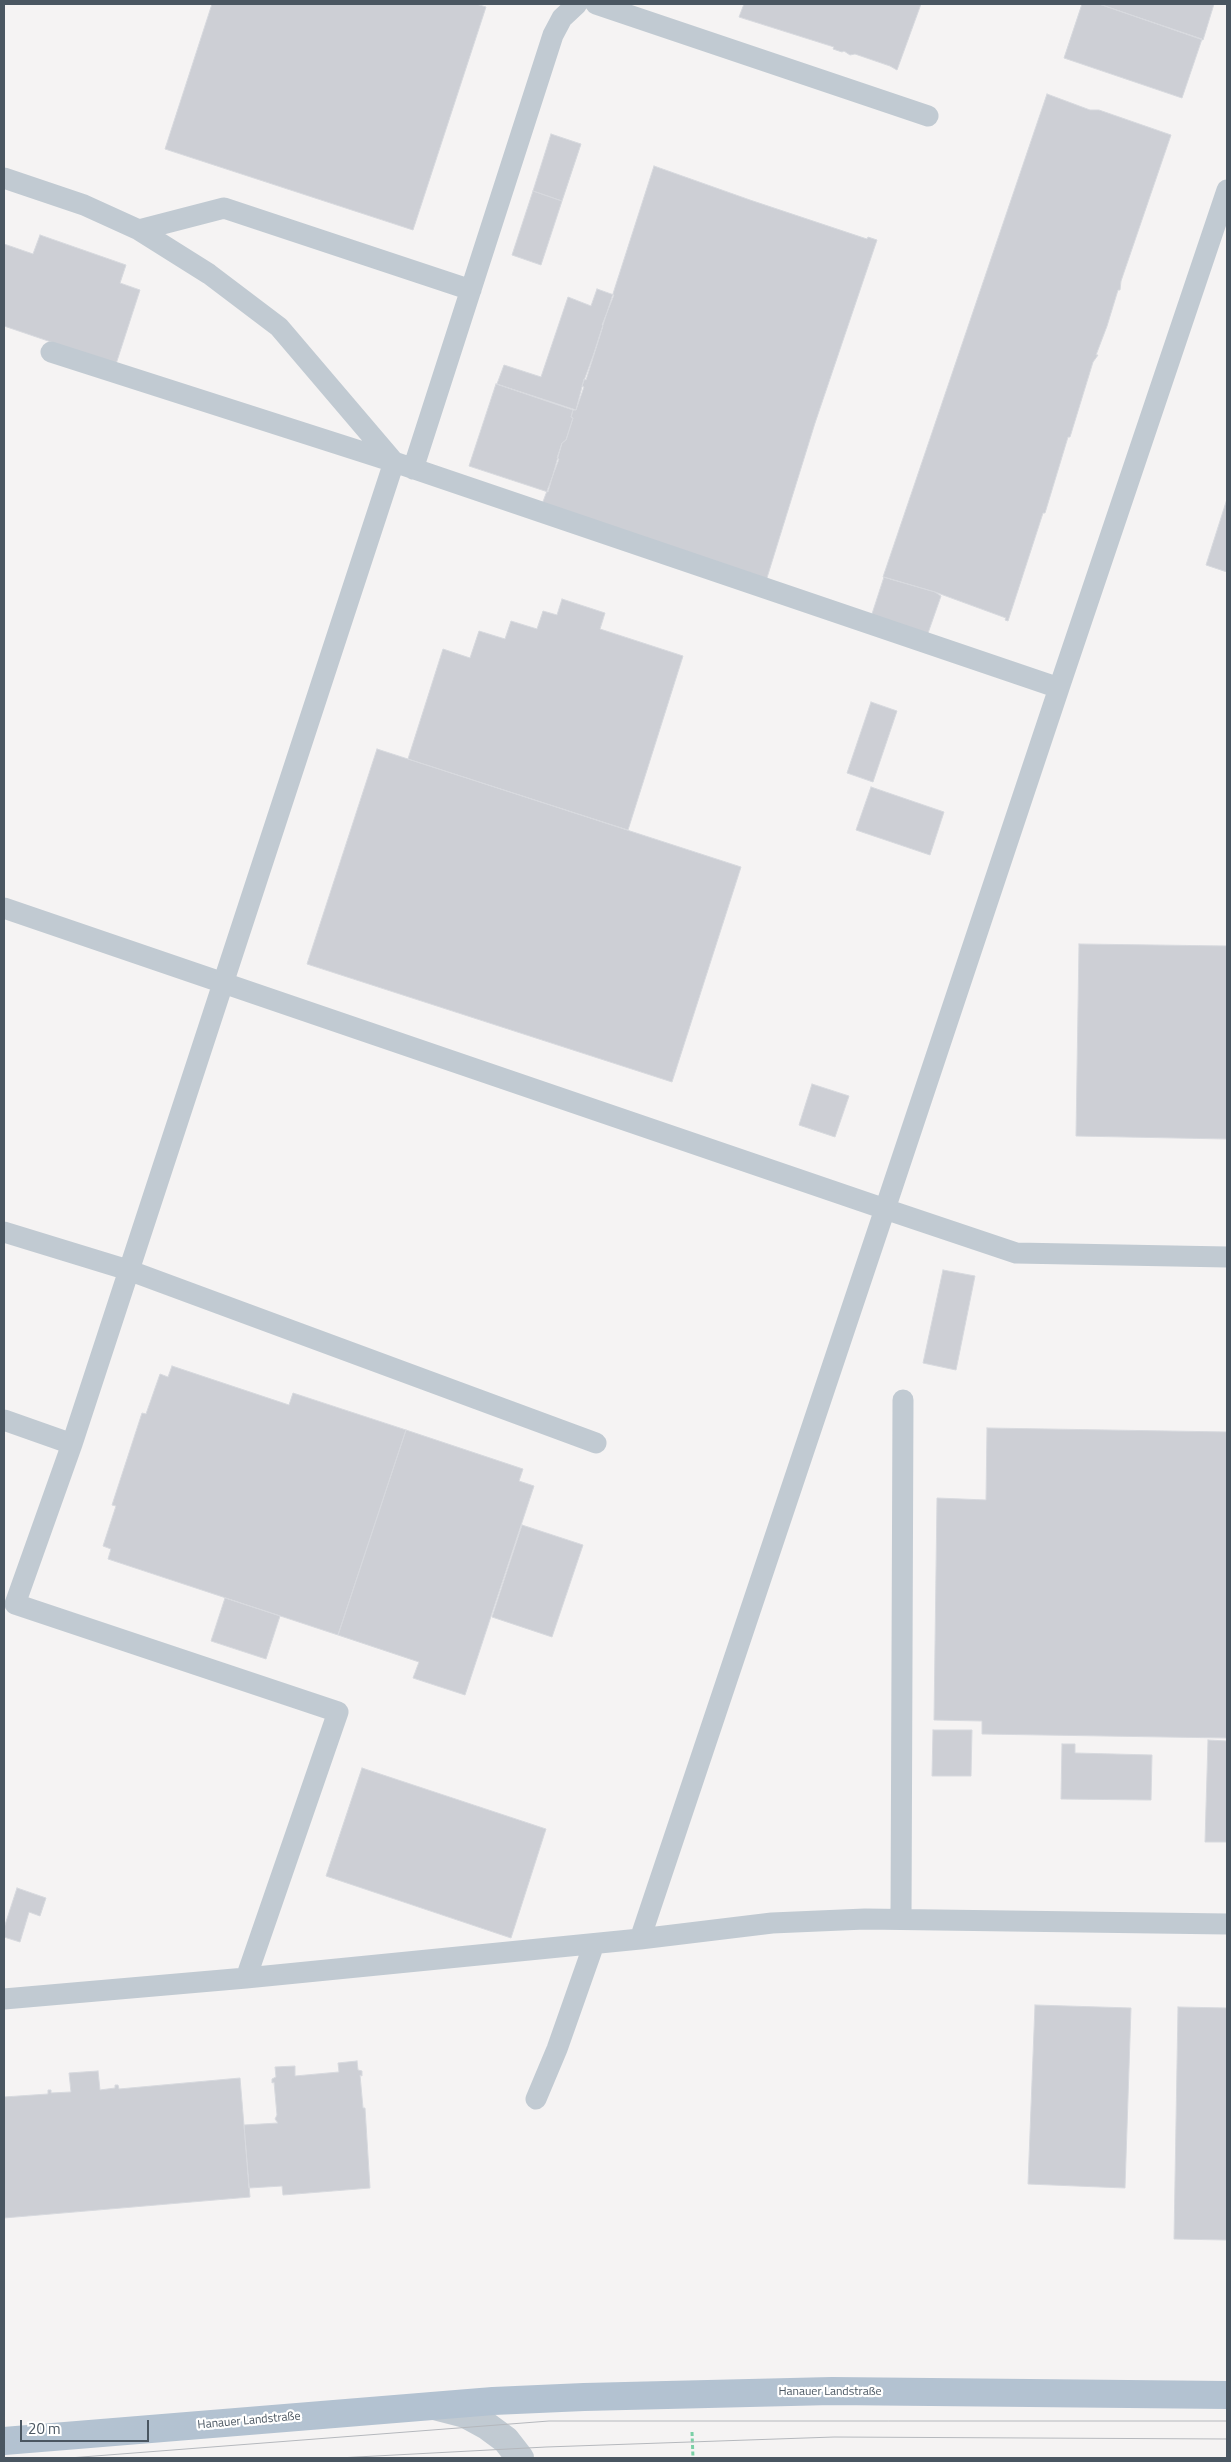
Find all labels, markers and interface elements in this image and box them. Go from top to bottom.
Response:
street label: Hanauer Landstraße [778,2385,882,2399]
street label: Hanauer Landstraße [197,2409,301,2433]
scale bar [22,2410,151,2442]
text: 20 m [28,2417,61,2440]

